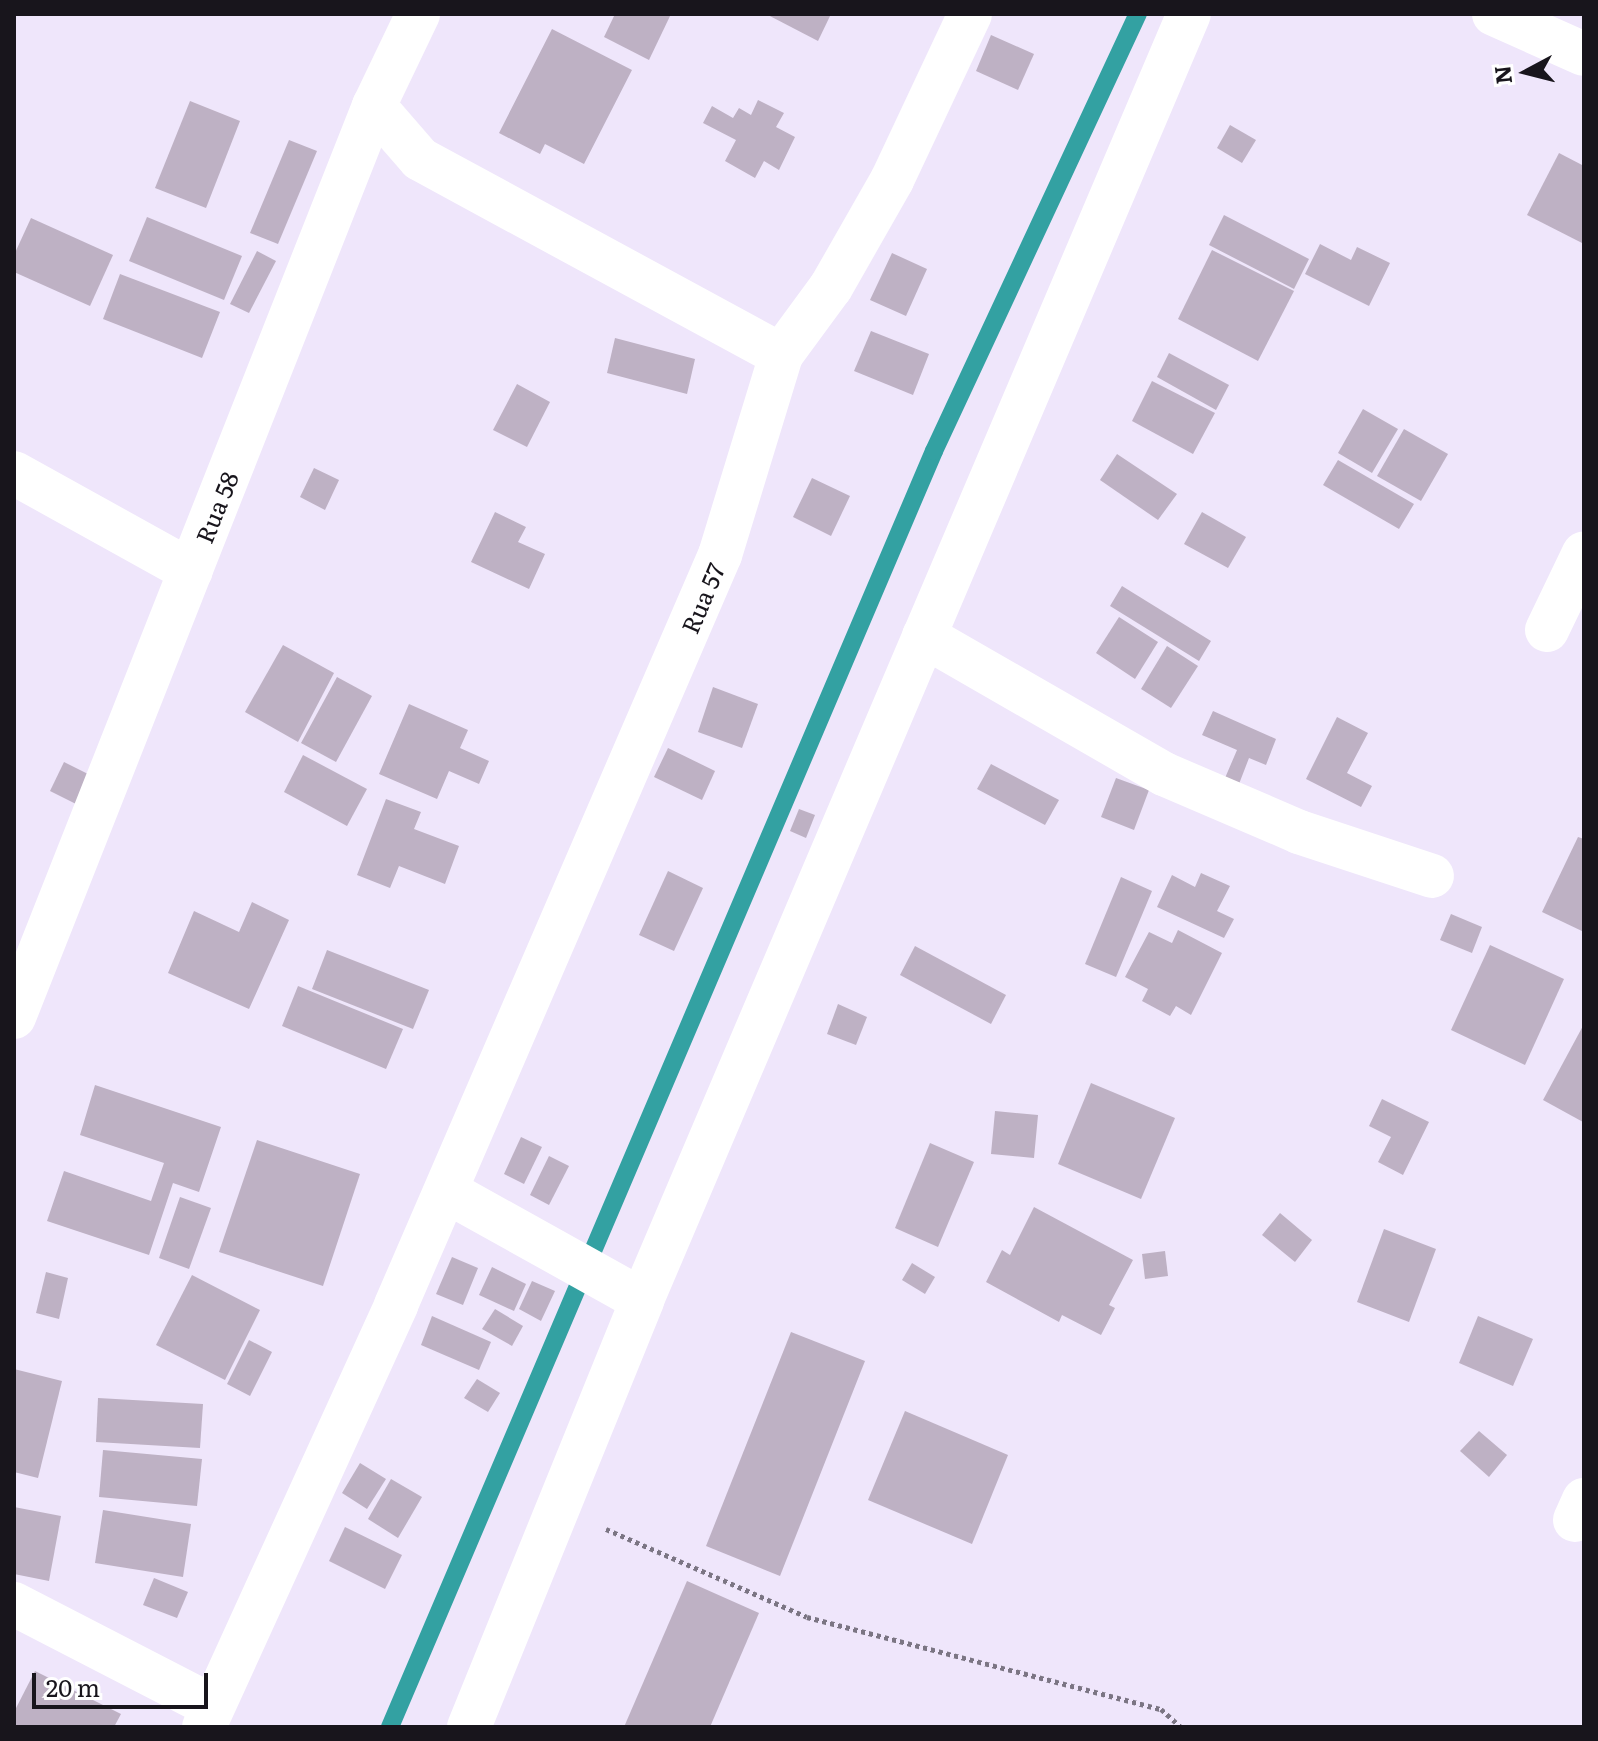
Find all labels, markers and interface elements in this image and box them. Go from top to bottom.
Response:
north arrow [1486,32,1566,112]
text: N [1484,64,1519,86]
street label: Rua 58 [189,467,243,547]
street label: Rua 57 [674,559,730,637]
scale bar [36,1657,212,1707]
text: 20 m [46,1669,100,1704]

